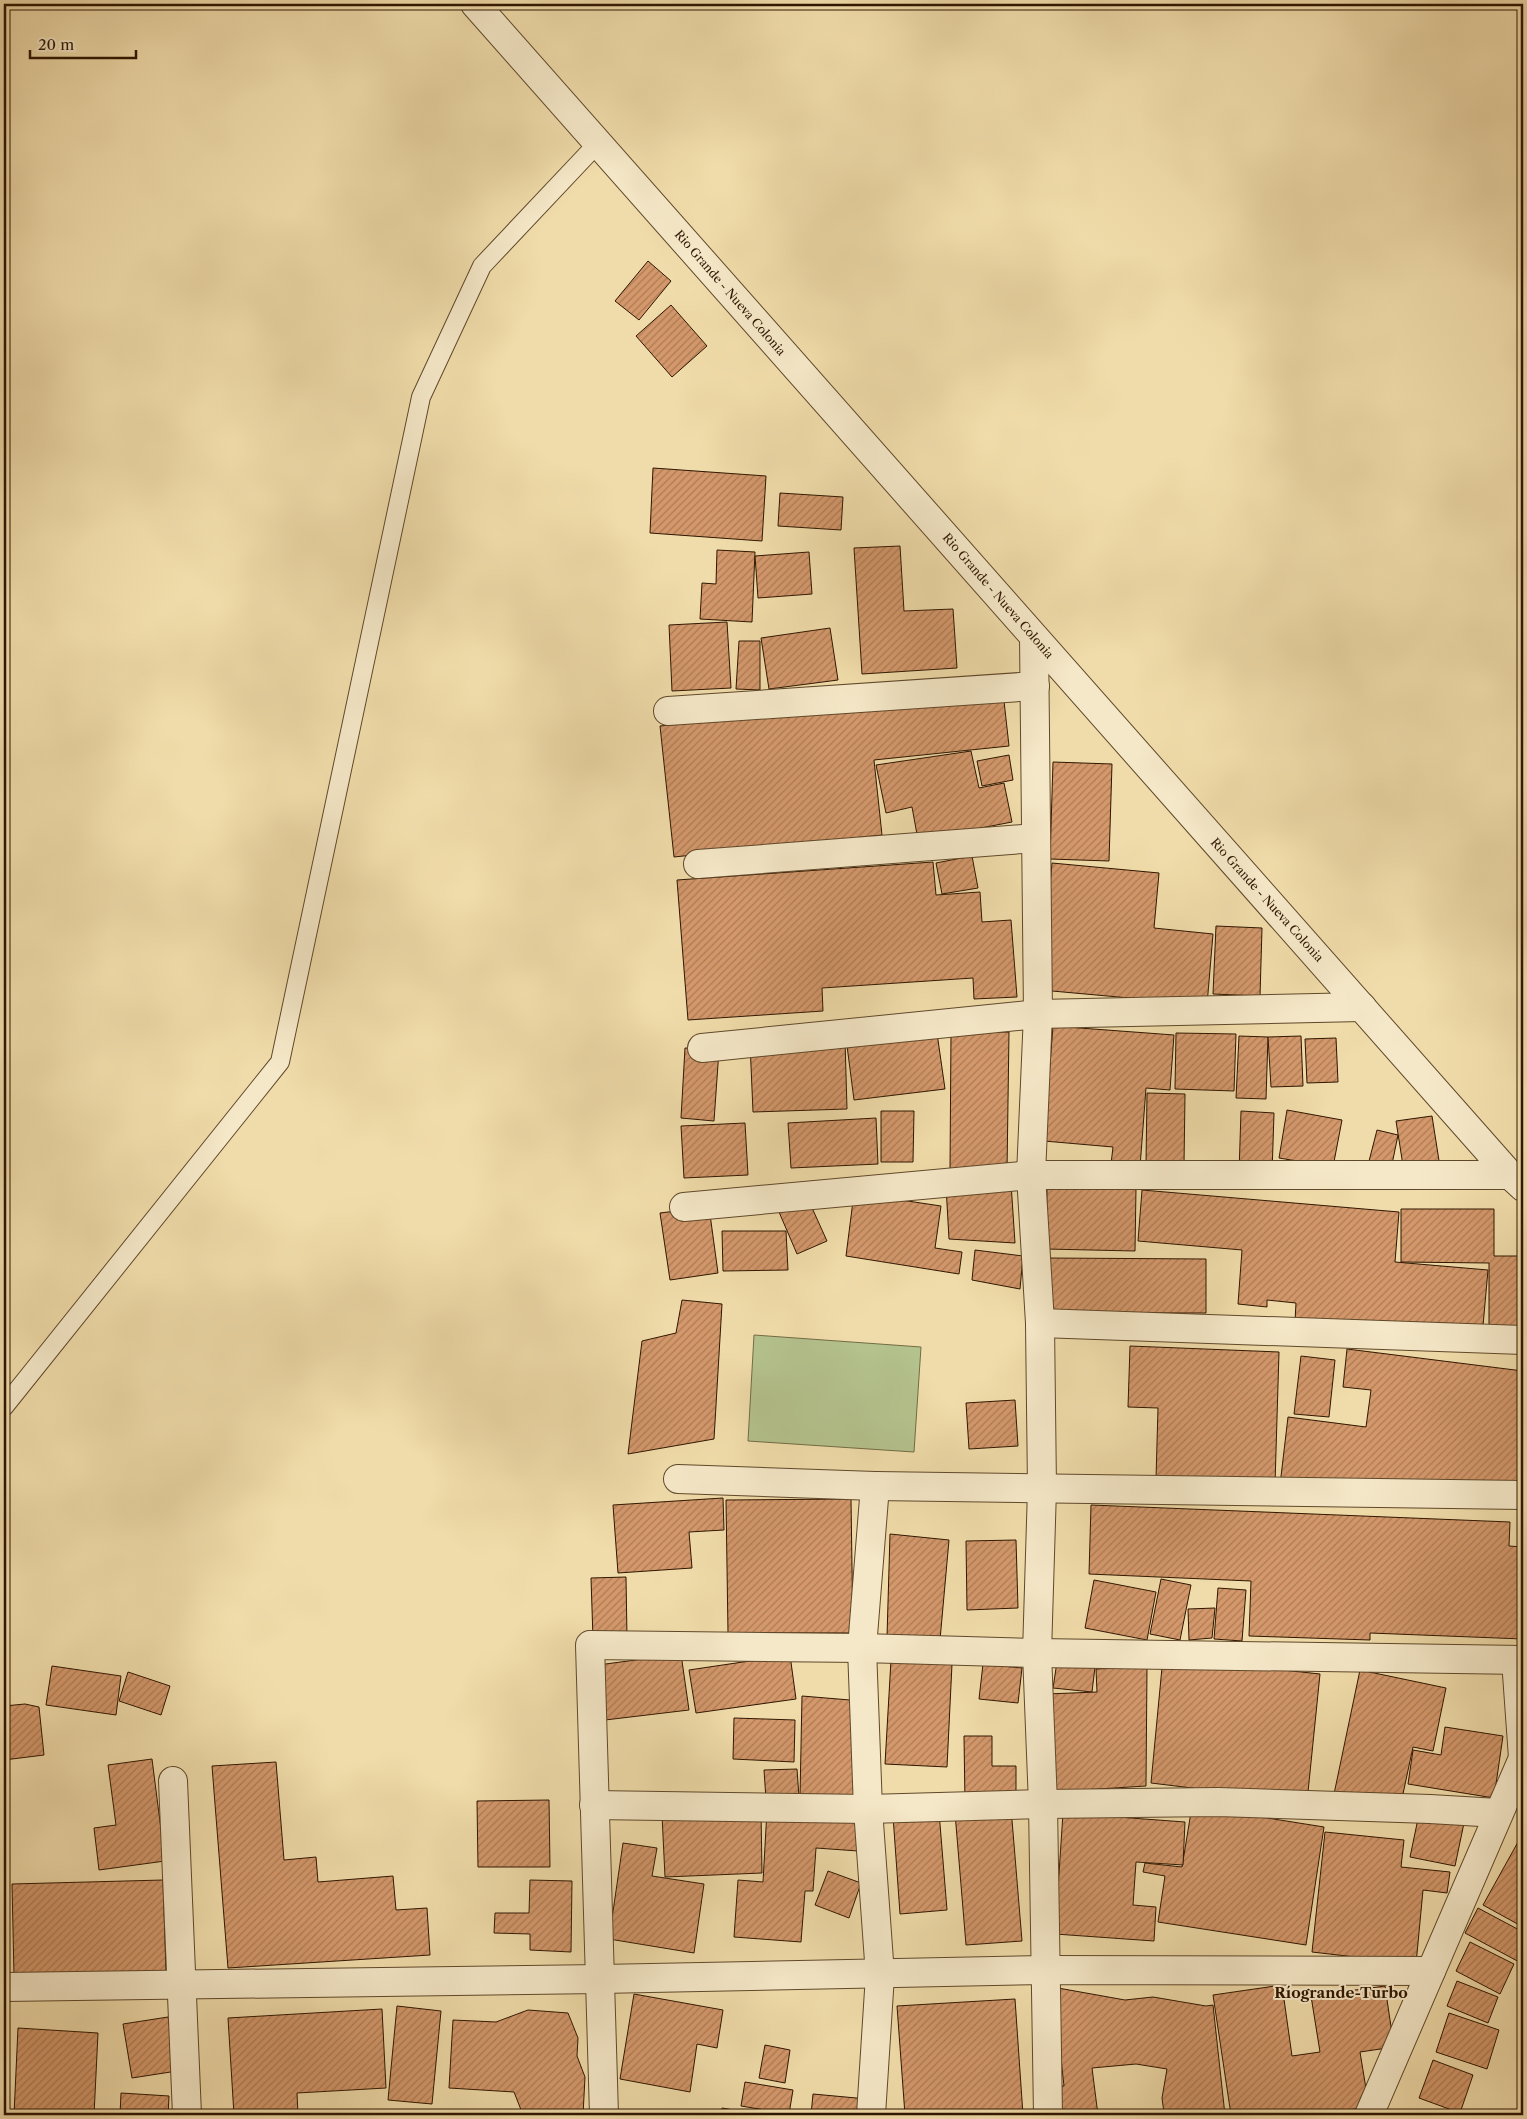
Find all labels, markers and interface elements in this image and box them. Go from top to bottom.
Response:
scale bar [30,28,136,60]
text: 20 m [38,35,74,54]
street label: Rio Grande - Nueva Colonia [672,227,789,359]
street label: Rio Grande - Nueva Colonia [940,530,1057,662]
street label: Rio Grande - Nueva Colonia [1208,835,1327,965]
district label: Ríogrande-Turbo [1274,1983,1408,2002]

